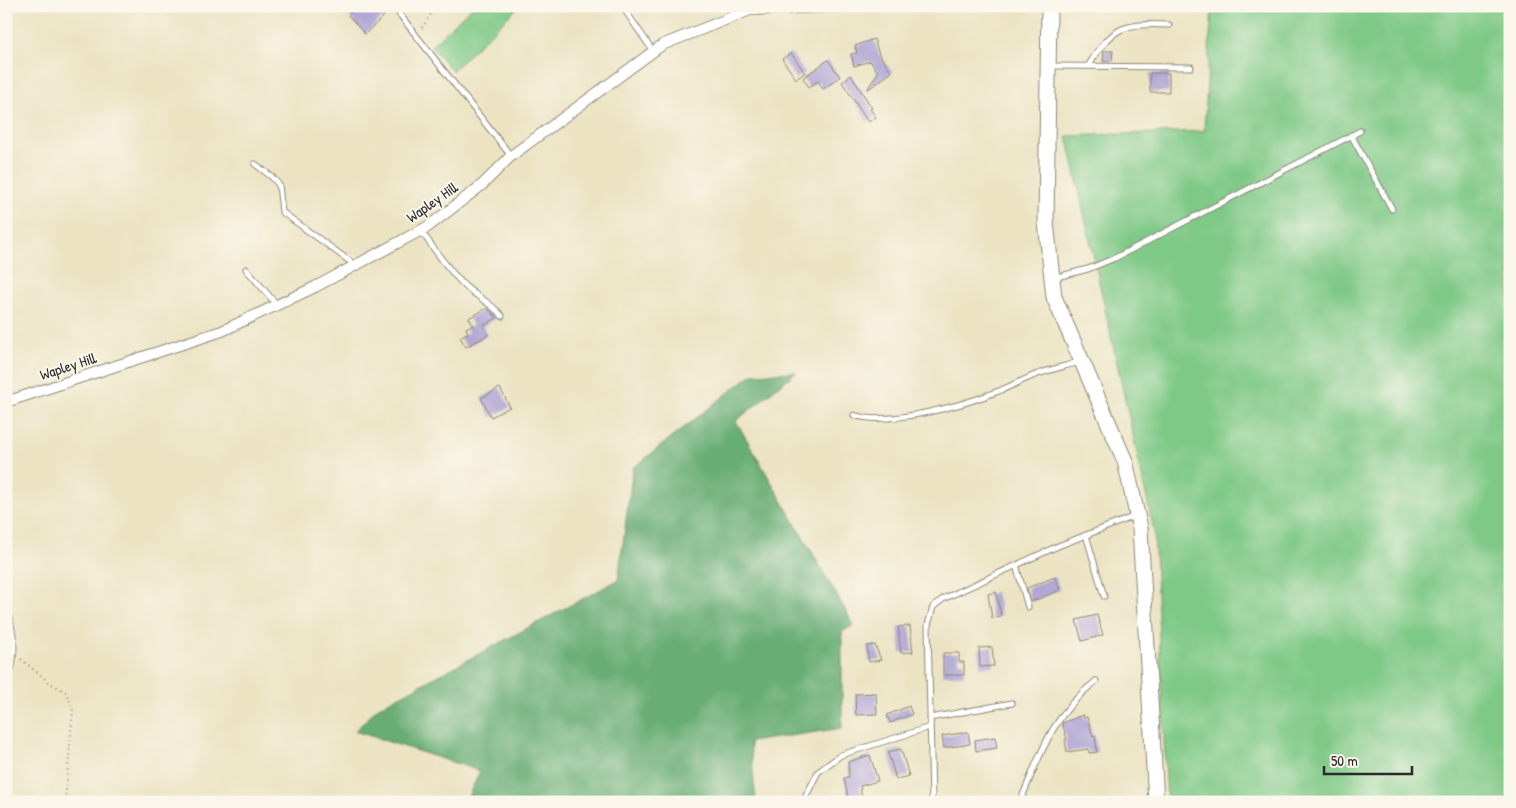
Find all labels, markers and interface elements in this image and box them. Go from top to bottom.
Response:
street label: Wapley Hill [402,176,462,227]
street label: Wapley Hill [37,347,99,385]
scale bar [1324,743,1411,775]
text: 50 m [1331,750,1358,771]

